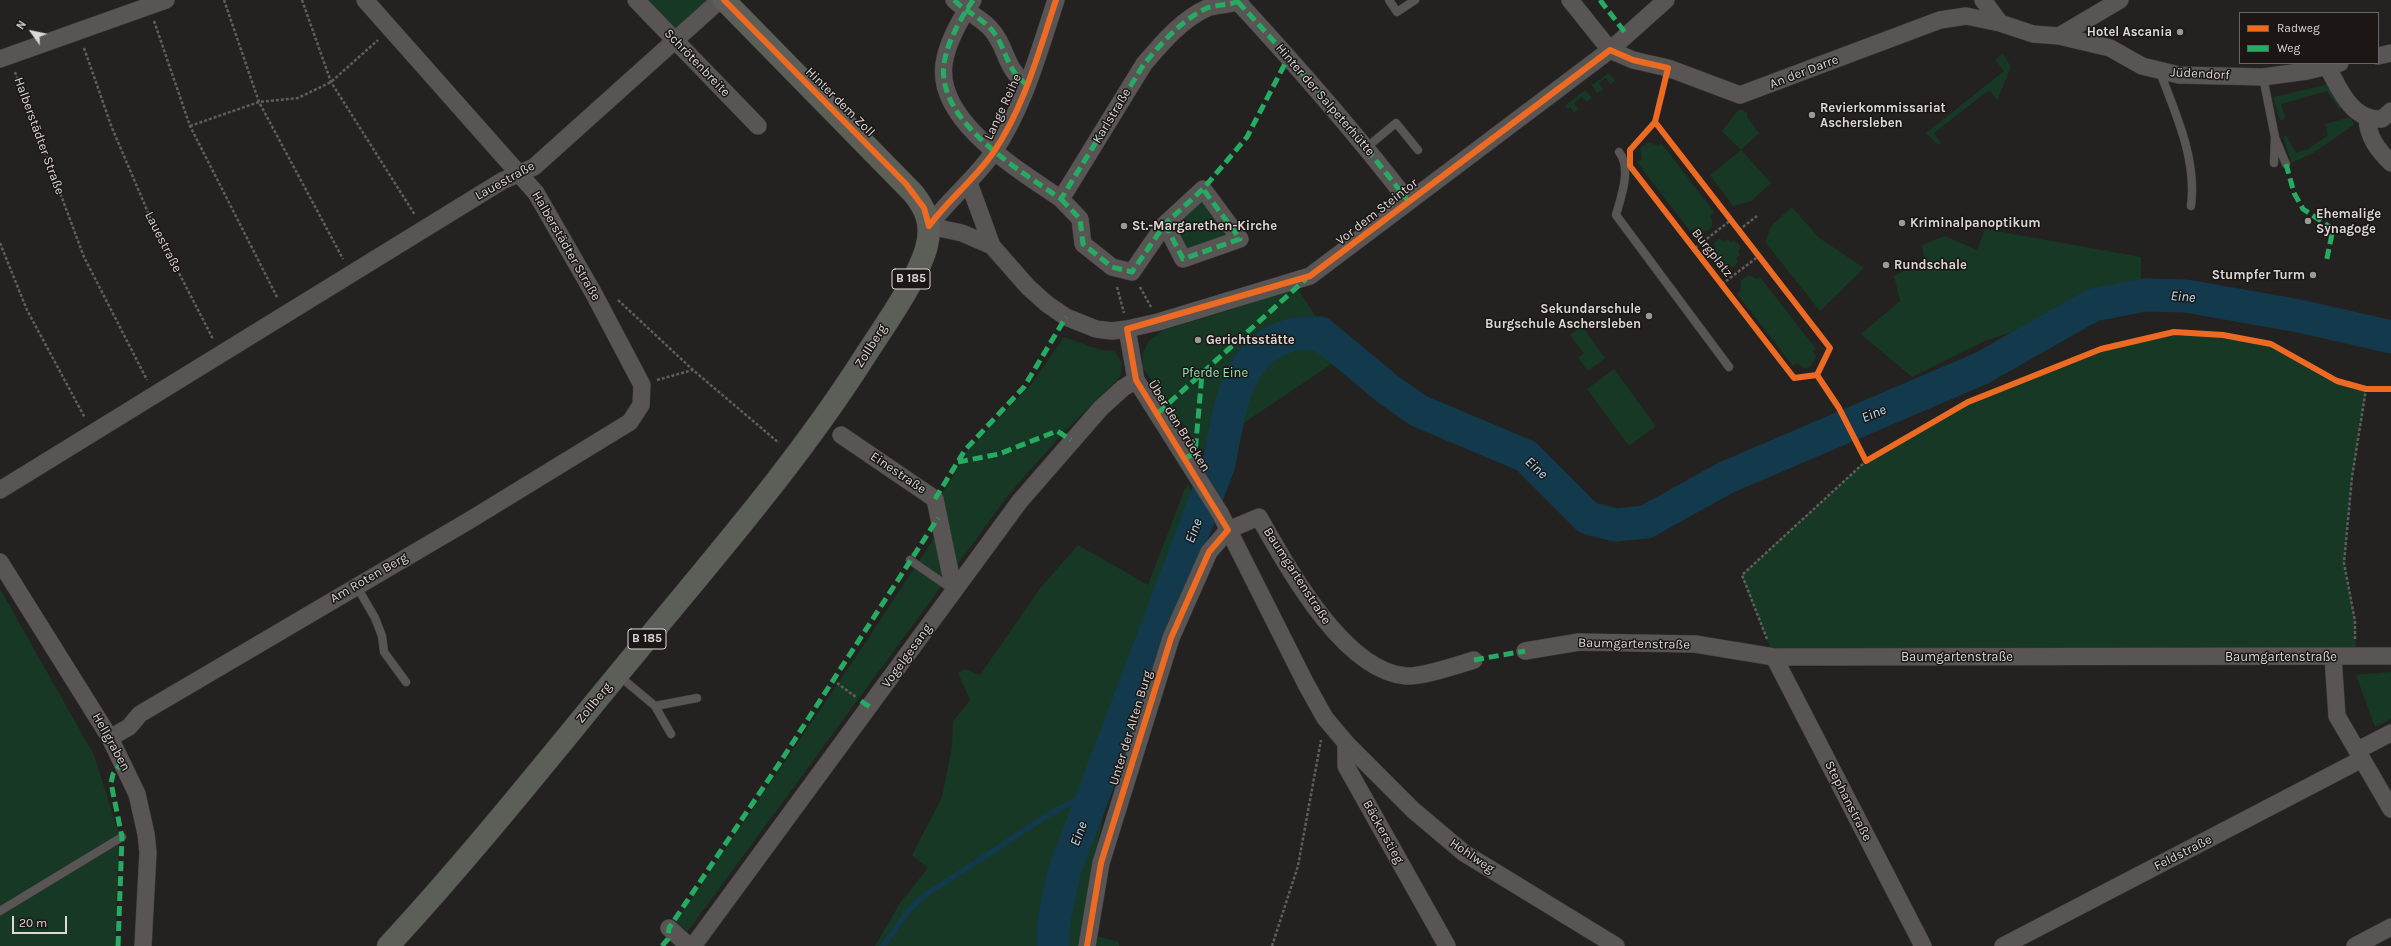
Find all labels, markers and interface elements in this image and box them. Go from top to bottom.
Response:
north arrow [12,12,52,52]
legend [2239,12,2379,64]
text: N [14,18,29,32]
text: Radweg [2277,21,2320,35]
place label: Hotel Ascania [2087,24,2172,40]
street label: Schrötenbreite [661,26,733,100]
marker: Hotel Ascania [2175,27,2185,37]
street label: Hinter der Salpeterhütte [1272,41,1378,159]
text: Weg [2277,41,2300,55]
street label: An der Darre [1767,52,1841,92]
street label: Hinter dem Zoll [802,64,878,140]
street label: Jüdendorf [2170,65,2230,83]
street label: Lange Reihe [981,71,1025,143]
street label: Halberstädter Straße [11,75,67,197]
street label: Karlstraße [1089,86,1135,146]
place label: Revierkommissariat Aschersleben [1820,100,1946,131]
marker: Revierkommissariat Aschersleben [1807,110,1817,120]
street label: Lauestraße [472,158,538,204]
street label: Vor dem Steintor [1333,175,1421,249]
street label: Halberstädter Straße [528,189,604,303]
place label: Ehemalige Synagoge [2316,206,2381,237]
street label: Lauestraße [141,209,185,275]
place label: Kriminalpanoptikum [1910,215,2041,231]
marker: Ehemalige Synagoge [2303,216,2313,226]
place label: St.-Margarethen-Kirche [1132,218,1277,234]
marker: Kriminalpanoptikum [1897,218,1907,228]
marker: St.-Margarethen-Kirche [1119,221,1129,231]
street label: Burgplatz [1688,226,1736,280]
place label: Rundschale [1894,257,1967,273]
marker: Rundschale [1881,260,1891,270]
place label: Stumpfer Turm [2212,267,2305,283]
road number: B 185 [892,269,930,289]
marker: Stumpfer Turm [2308,270,2318,280]
water label: Eine [2170,288,2196,306]
place label: Sekundarschule Burgschule Aschersleben [1485,301,1641,332]
marker: Sekundarschule Burgschule Aschersleben [1644,311,1654,321]
street label: Zollberg [852,321,890,371]
place label: Gerichtsstätte [1206,332,1295,348]
marker: Gerichtsstätte [1193,335,1203,345]
park label: Pferde Eine [1182,365,1248,381]
street label: Über den Brücken [1145,377,1213,475]
water label: Eine [1859,401,1889,427]
street label: Einestraße [867,449,929,497]
water label: Eine [1521,453,1551,483]
water label: Eine [1182,516,1206,546]
street label: Baumgartenstraße [1260,525,1334,627]
street label: Am Roten Berg [327,550,411,606]
street label: Vogelgesang [879,621,935,691]
road number: B 185 [628,629,666,649]
street label: Baumgartenstraße [1578,635,1690,653]
street label: Baumgartenstraße [1901,649,2013,665]
street label: Baumgartenstraße [2225,649,2337,665]
street label: Unter der Alten Burg [1106,669,1156,787]
street label: Zollberg [573,679,615,727]
street label: Hellgraben [89,710,133,774]
street label: Stephanstraße [1821,758,1875,844]
street label: Bäckerstieg [1359,797,1407,867]
water label: Eine [1067,819,1091,849]
street label: Feldstraße [2152,832,2214,874]
street label: Hohlweg [1447,835,1497,877]
scale bar [14,908,69,934]
text: 20 m [19,916,47,930]

